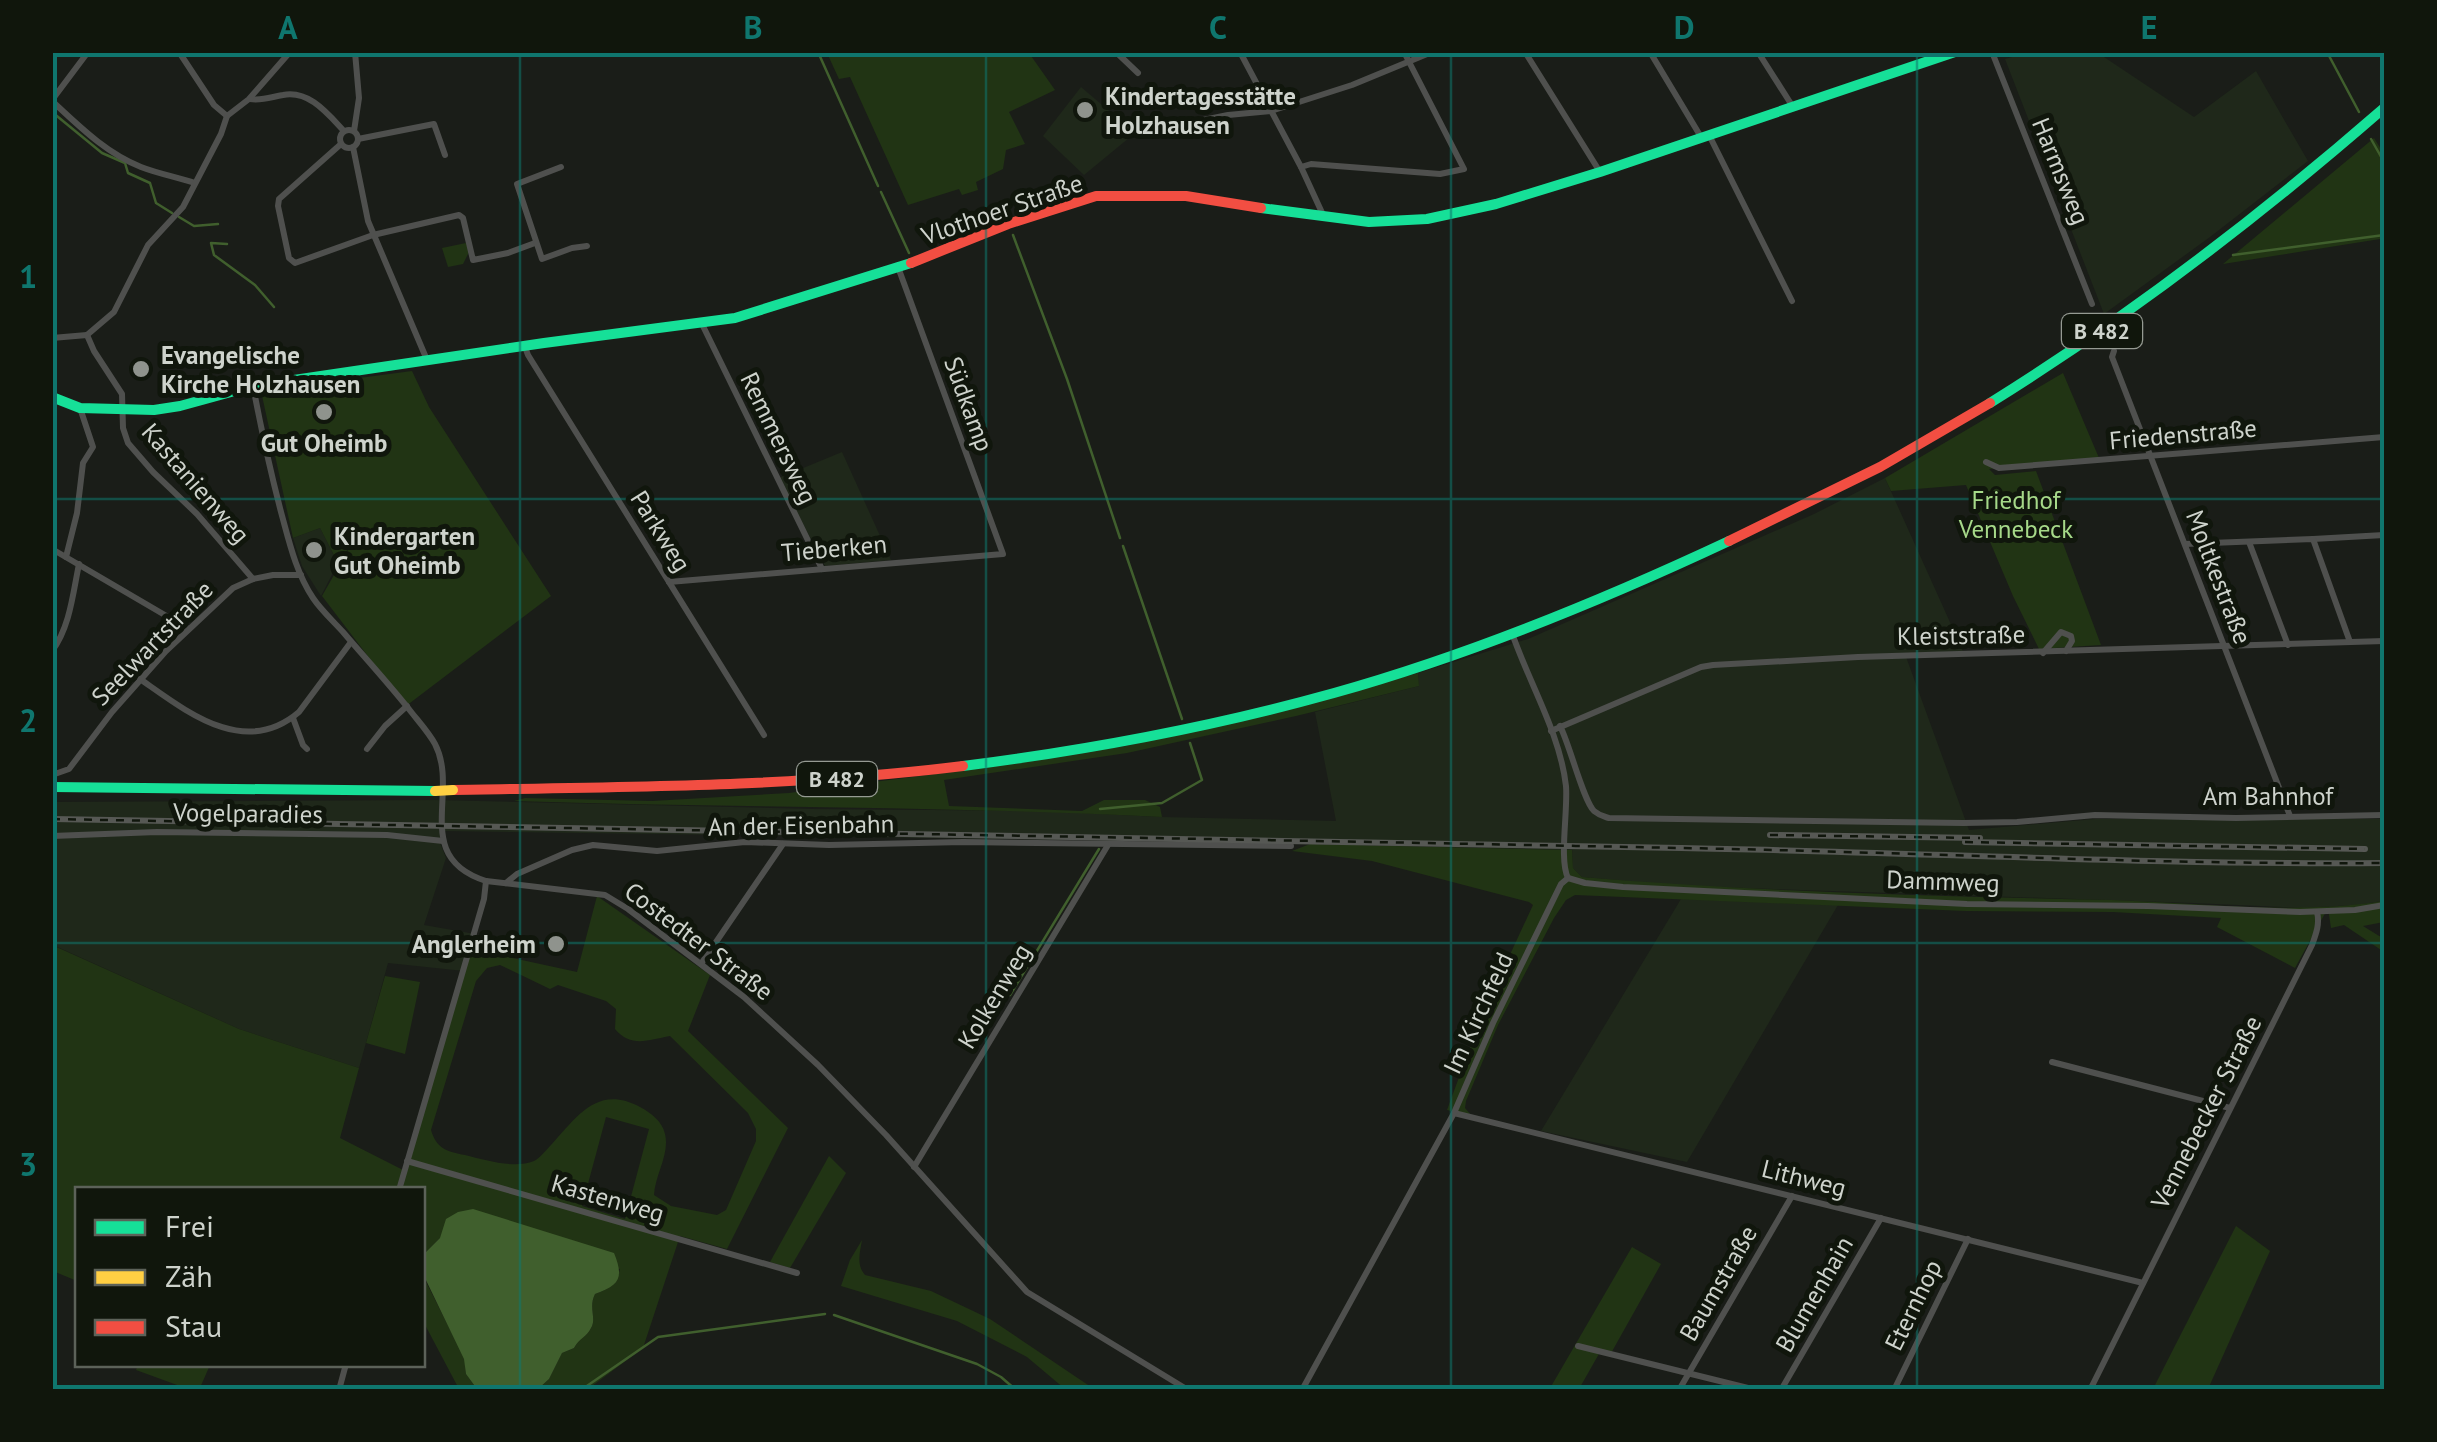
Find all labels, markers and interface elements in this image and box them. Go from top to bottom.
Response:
text: A [278,6,298,48]
text: B [744,6,762,48]
text: C [1209,6,1227,48]
text: D [1674,6,1694,48]
text: E [2141,6,2157,48]
place label: Kindertagesstätte Holzhausen [1105,80,1296,141]
marker: Kindertagesstätte Holzhausen [1074,99,1096,121]
street label: Harmsweg [2025,113,2097,229]
street label: Vlothoer Straße [916,166,1087,252]
text: 1 [19,255,37,297]
road number: B 482 [2062,314,2142,348]
place label: Evangelische Kirche Holzhausen [161,339,360,400]
street label: Südkamp [937,352,1001,456]
marker: Evangelische Kirche Holzhausen [130,358,152,380]
street label: Remmersweg [733,367,825,509]
marker: Gut Oheimb [313,401,335,423]
street label: Friedenstraße [2108,412,2258,456]
street label: Kastanienweg [135,416,257,550]
place label: Gut Oheimb [261,427,387,459]
street label: Parkweg [624,484,698,578]
park label: Friedhof Vennebeck [1958,484,2073,545]
street label: Moltkestraße [2179,506,2259,648]
place label: Kindergarten Gut Oheimb [334,520,475,581]
street label: Tieberken [780,527,888,569]
marker: Kindergarten Gut Oheimb [303,539,325,561]
street label: Seelwartstraße [84,574,220,712]
street label: Kleiststraße [1897,618,2025,652]
text: 2 [19,699,37,741]
road number: B 482 [797,762,877,796]
street label: Am Bahnhof [2203,780,2334,812]
street label: Vogelparadies [172,796,323,830]
street label: An der Eisenbahn [707,807,895,843]
street label: Dammweg [1886,863,2000,899]
street label: Costedter Straße [618,875,780,1007]
place label: Anglerheim [412,928,536,960]
marker: Anglerheim [545,933,567,955]
street label: Kolkenweg [950,938,1038,1054]
street label: Im Kirchfeld [1436,947,1520,1079]
street label: Vennebecker Straße [2143,1010,2268,1215]
text: 3 [19,1143,37,1185]
street label: Lithweg [1759,1152,1849,1204]
street label: Kastenweg [548,1167,668,1229]
legend [75,1187,425,1367]
text: Frei [165,1206,214,1245]
street label: Baumstraße [1672,1219,1764,1347]
street label: Blumenhain [1768,1230,1860,1358]
street label: Eternhop [1877,1254,1949,1356]
text: Zäh [165,1256,213,1295]
text: Stau [165,1306,222,1345]

